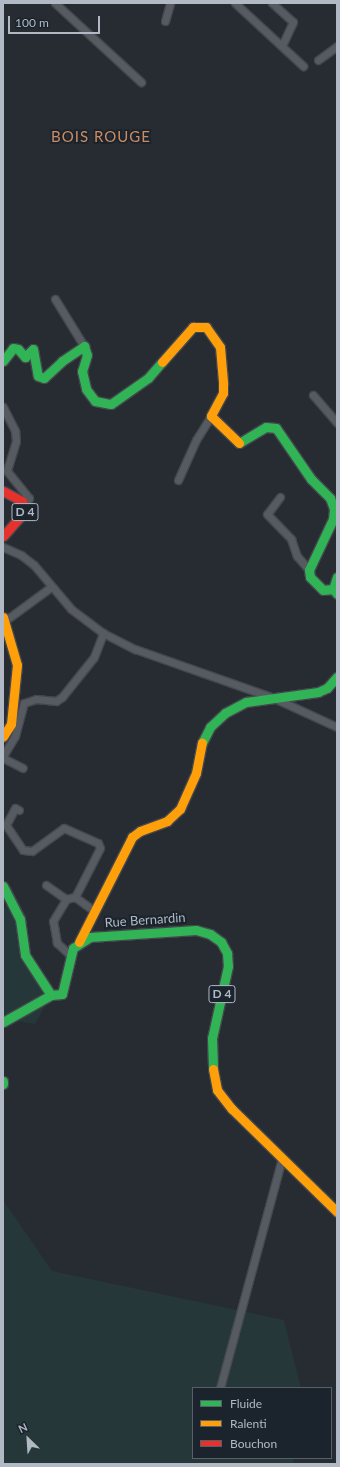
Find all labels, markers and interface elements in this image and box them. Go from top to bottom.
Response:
scale bar [10,8,102,34]
text: 100 m [15,15,49,30]
district label: BOIS ROUGE [51,128,151,146]
road number: D 4 [11,502,39,522]
street label: Rue Bernardin [104,909,186,931]
road number: D 4 [208,984,236,1004]
legend [192,1387,332,1459]
text: Fluide [230,1396,262,1411]
text: Ralenti [230,1416,267,1431]
north arrow [8,1419,48,1459]
text: N [16,1420,29,1435]
text: Bouchon [230,1436,277,1451]

